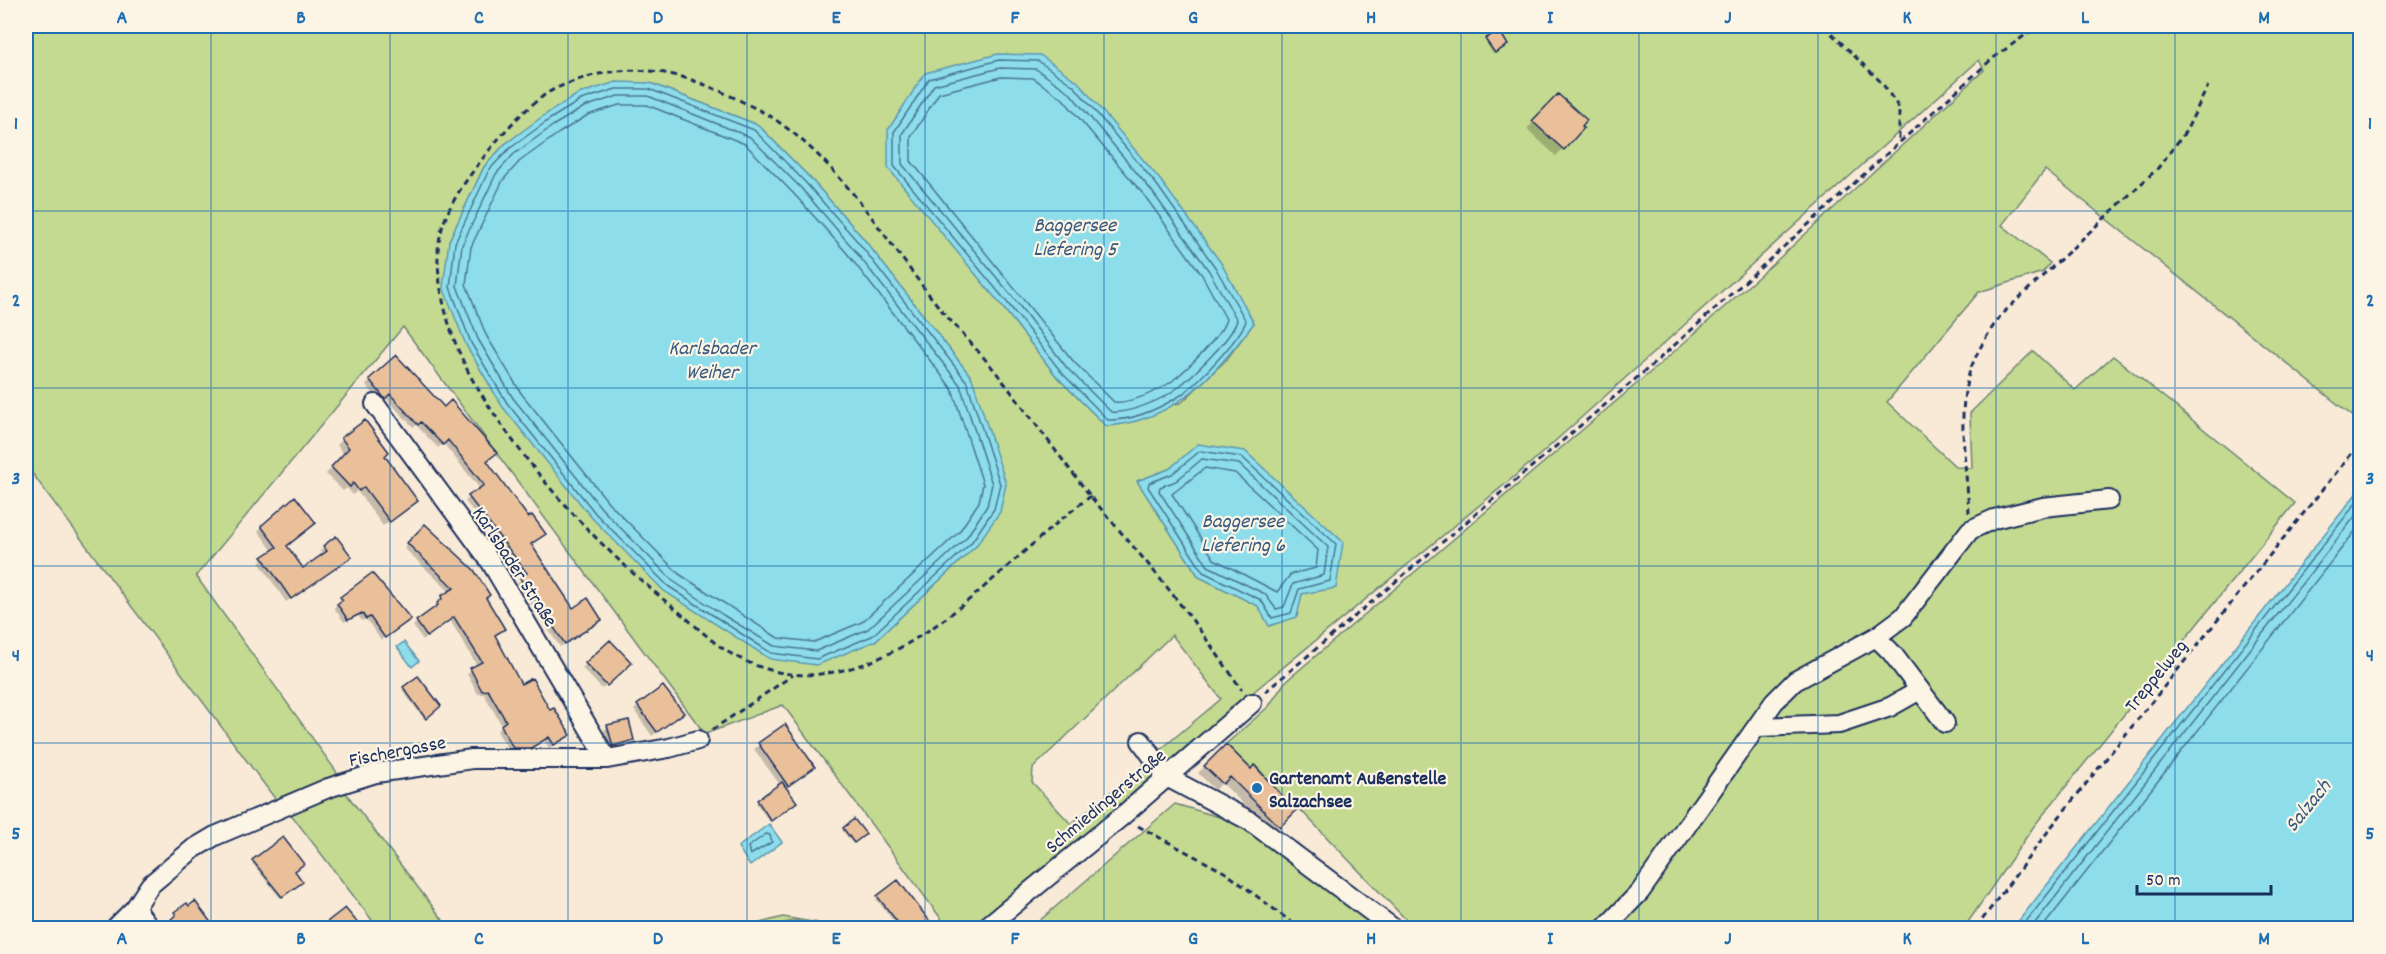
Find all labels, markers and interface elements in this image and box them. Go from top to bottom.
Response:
text: A [117,5,128,33]
text: B [296,5,306,33]
text: C [474,5,484,33]
text: D [653,5,664,33]
text: E [831,5,841,33]
text: F [1011,5,1021,33]
text: G [1188,5,1198,33]
text: H [1366,5,1376,33]
text: I [1547,5,1554,33]
text: J [1724,5,1732,33]
text: K [1902,5,1912,33]
text: L [2081,5,2090,33]
text: M [2258,5,2270,33]
text: 1 [14,111,18,139]
text: 1 [2368,111,2372,139]
water label: Baggersee Liefering 5 [1033,212,1119,266]
text: 2 [12,288,20,316]
text: 2 [2366,288,2374,316]
water label: Karlsbader Weiher [668,335,758,389]
text: 3 [12,466,20,494]
text: 3 [2366,466,2374,494]
street label: Karlsbader Straße [464,502,563,634]
water label: Baggersee Liefering 6 [1201,508,1286,562]
street label: Treppelweg [2119,634,2195,719]
text: 4 [12,643,20,671]
text: 4 [2366,643,2374,671]
street label: Fischergasse [347,730,449,776]
street label: Schmiedingerstraße [1040,743,1174,861]
place label: Gartenamt Außenstelle Salzachsee [1269,766,1447,817]
water label: Salzach [2279,773,2341,840]
marker: Gartenamt Außenstelle Salzachsee [1250,781,1264,795]
text: 5 [11,821,21,849]
text: 5 [2365,821,2375,849]
scale bar [2137,858,2270,896]
text: 50 m [2146,869,2181,894]
text: A [117,926,128,954]
text: B [296,926,306,954]
text: C [474,926,484,954]
text: D [653,926,664,954]
text: E [831,926,841,954]
text: F [1011,926,1021,954]
text: G [1188,926,1198,954]
text: H [1366,926,1376,954]
text: I [1547,926,1554,954]
text: J [1724,926,1732,954]
text: K [1902,926,1912,954]
text: L [2081,926,2090,954]
text: M [2258,926,2270,954]

